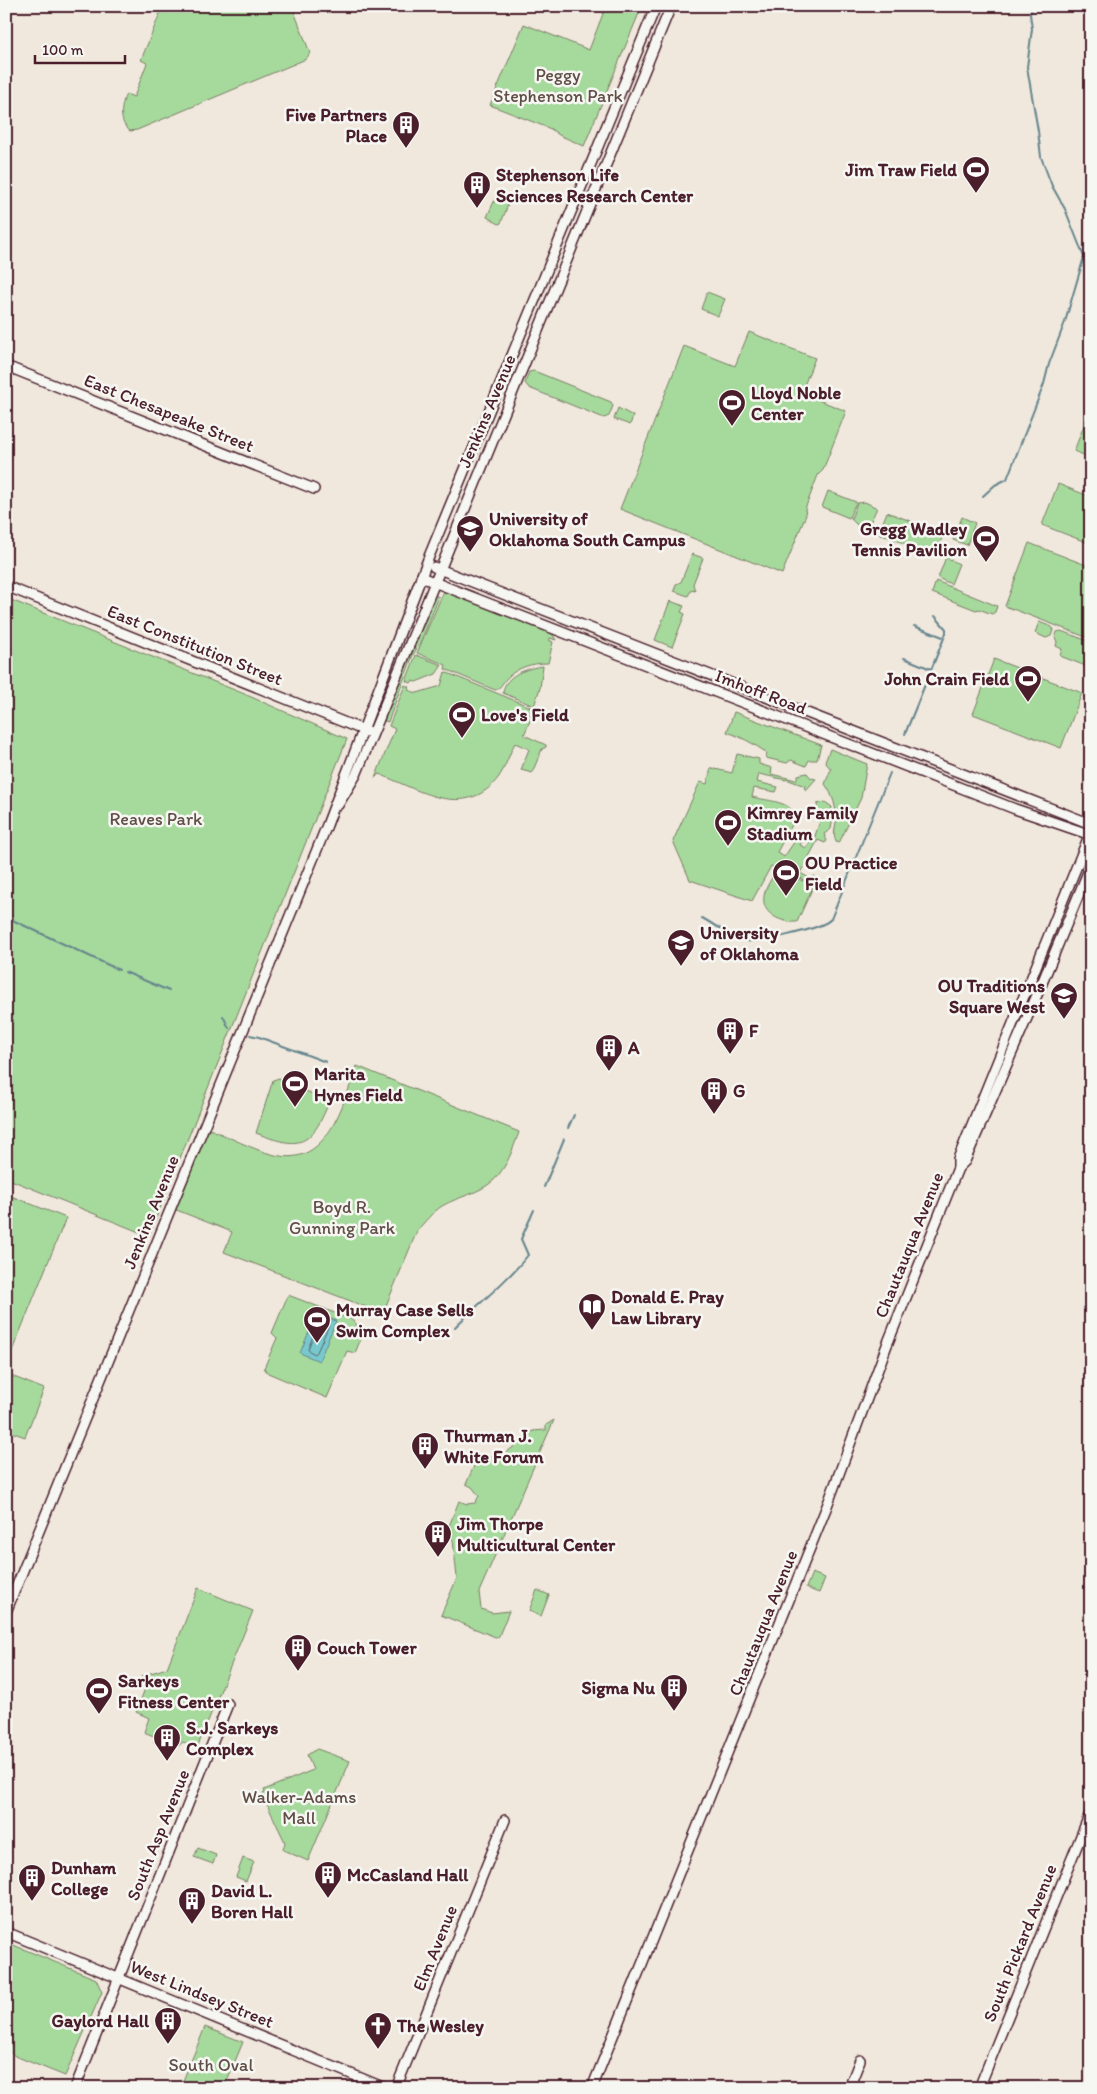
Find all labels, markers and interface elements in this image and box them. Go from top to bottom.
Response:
scale bar [35,32,125,64]
text: 100 m [42,41,84,59]
park label: Peggy Stephenson Park [493,64,623,107]
place label: Five Partners Place [285,104,387,147]
building icon: Five Partners Place [391,110,421,149]
sports icon: Jim Traw Field [961,155,991,194]
place label: Jim Traw Field [844,159,957,181]
place label: Stephenson Life Sciences Research Center [496,164,694,207]
building icon: Stephenson Life Sciences Research Center [462,170,492,209]
street label: Jenkins Avenue [453,351,521,471]
street label: East Chesapeake Street [81,369,257,457]
place label: Lloyd Noble Center [751,382,841,425]
sports icon: Lloyd Noble Center [717,388,747,427]
place label: University of Oklahoma South Campus [489,508,686,551]
school or university icon: University of Oklahoma South Campus [455,514,485,553]
place label: Gregg Wadley Tennis Pavilion [851,518,968,561]
sports icon: Gregg Wadley Tennis Pavilion [971,524,1001,563]
street label: East Constitution Street [104,600,286,690]
street label: Imhoff Road [712,664,810,720]
sports icon: John Crain Field [1013,664,1043,703]
place label: John Crain Field [883,668,1009,690]
sports icon: Love's Field [447,700,477,739]
place label: Love's Field [481,704,570,726]
place label: Kimrey Family Stadium [747,802,859,845]
park label: Reaves Park [110,808,203,830]
sports icon: Kimrey Family Stadium [713,808,743,847]
place label: OU Practice Field [805,852,898,895]
sports icon: OU Practice Field [771,858,801,897]
place label: University of Oklahoma [700,922,799,965]
school or university icon: University of Oklahoma [666,928,696,967]
place label: OU Traditions Square West [938,975,1045,1018]
school or university icon: OU Traditions Square West [1049,981,1079,1020]
building icon: F [715,1016,745,1055]
place label: F [749,1020,759,1042]
building icon: A [594,1033,624,1072]
place label: A [627,1037,640,1059]
place label: Marita Hynes Field [314,1063,403,1106]
sports icon: Marita Hynes Field [280,1069,310,1108]
building icon: G [699,1076,729,1115]
place label: G [733,1080,745,1102]
street label: Jenkins Avenue [118,1152,184,1272]
street label: Chautauqua Avenue [870,1169,948,1321]
park label: Boyd R. Gunning Park [289,1196,396,1239]
place label: Donald E. Pray Law Library [611,1286,724,1329]
library icon: Donald E. Pray Law Library [577,1292,607,1331]
place label: Murray Case Sells Swim Complex [336,1299,474,1342]
sports icon: Murray Case Sells Swim Complex [302,1305,332,1344]
place label: Thurman J. White Forum [443,1425,545,1468]
building icon: Thurman J. White Forum [410,1431,440,1470]
place label: Jim Thorpe Multicultural Center [456,1513,616,1556]
building icon: Jim Thorpe Multicultural Center [423,1519,453,1558]
street label: Chautauqua Avenue [724,1547,802,1699]
building icon: Couch Tower [283,1633,313,1672]
place label: Couch Tower [317,1637,417,1659]
place label: Sarkeys Fitness Center [118,1670,230,1713]
building icon: Sigma Nu [659,1673,689,1712]
sports icon: Sarkeys Fitness Center [84,1676,114,1715]
place label: Sigma Nu [581,1677,656,1699]
place label: S.J. Sarkeys Complex [186,1717,278,1760]
building icon: S.J. Sarkeys Complex [152,1723,182,1762]
street label: South Asp Avenue [122,1766,194,1904]
park label: Walker-Adams Mall [242,1786,356,1829]
place label: Dunham College [51,1857,117,1900]
building icon: McCasland Hall [313,1860,343,1899]
street label: South Pickard Avenue [978,1861,1062,2025]
building icon: Dunham College [17,1863,47,1902]
place label: McCasland Hall [347,1864,469,1886]
place label: David L. Boren Hall [211,1880,294,1923]
building icon: David L. Boren Hall [177,1886,207,1925]
street label: Elm Avenue [408,1902,462,1994]
street label: West Lindsey Street [127,1955,277,2033]
building icon: Gaylord Hall [153,2006,183,2045]
place label: Gaylord Hall [52,2010,150,2032]
church icon: The Wesley [363,2011,393,2050]
place label: The Wesley [396,2015,484,2037]
park label: South Oval [169,2054,254,2076]

